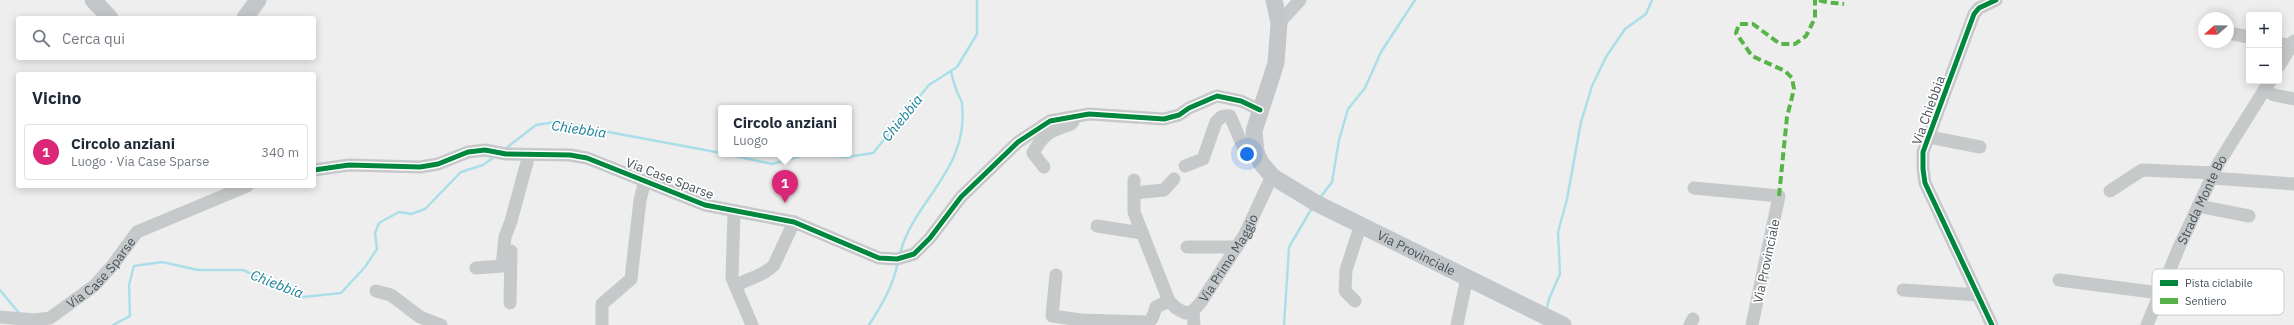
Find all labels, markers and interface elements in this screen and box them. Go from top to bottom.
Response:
north arrow [2198,12,2234,48]
map controls [2246,12,2282,84]
button: + [2246,12,2282,48]
search box [16,16,316,60]
icon: search [30,27,52,49]
text: Cerca qui [62,29,125,48]
button: − [2246,48,2282,84]
street label: Via Chiebbia [1908,73,1949,147]
text: Vicino [32,87,81,109]
water label: Chiebbia [878,91,926,145]
popup [718,105,852,157]
text: Circolo anziani [733,113,837,132]
water label: Chiebbia [550,116,608,142]
text: Luogo [733,132,768,149]
text: Circolo anziani [71,134,175,153]
text: 1 [42,144,50,161]
text: 340 m [261,144,299,161]
your location [1237,144,1257,164]
street label: Strada Monte Bo [2174,152,2231,247]
text: Luogo · Via Case Sparse [71,153,210,170]
street label: Via Case Sparse [623,154,716,203]
pin: 1 [772,170,798,203]
street label: Via Primo Maggio [1195,211,1262,306]
street label: Via Provinciale [1749,218,1784,305]
street label: Via Provinciale [1374,227,1458,280]
street label: Via Case Sparse [63,234,139,312]
water label: Chiebbia [248,266,306,302]
legend [2152,269,2284,315]
text: Pista ciclabile [2185,276,2253,290]
text: Sentiero [2185,294,2226,308]

